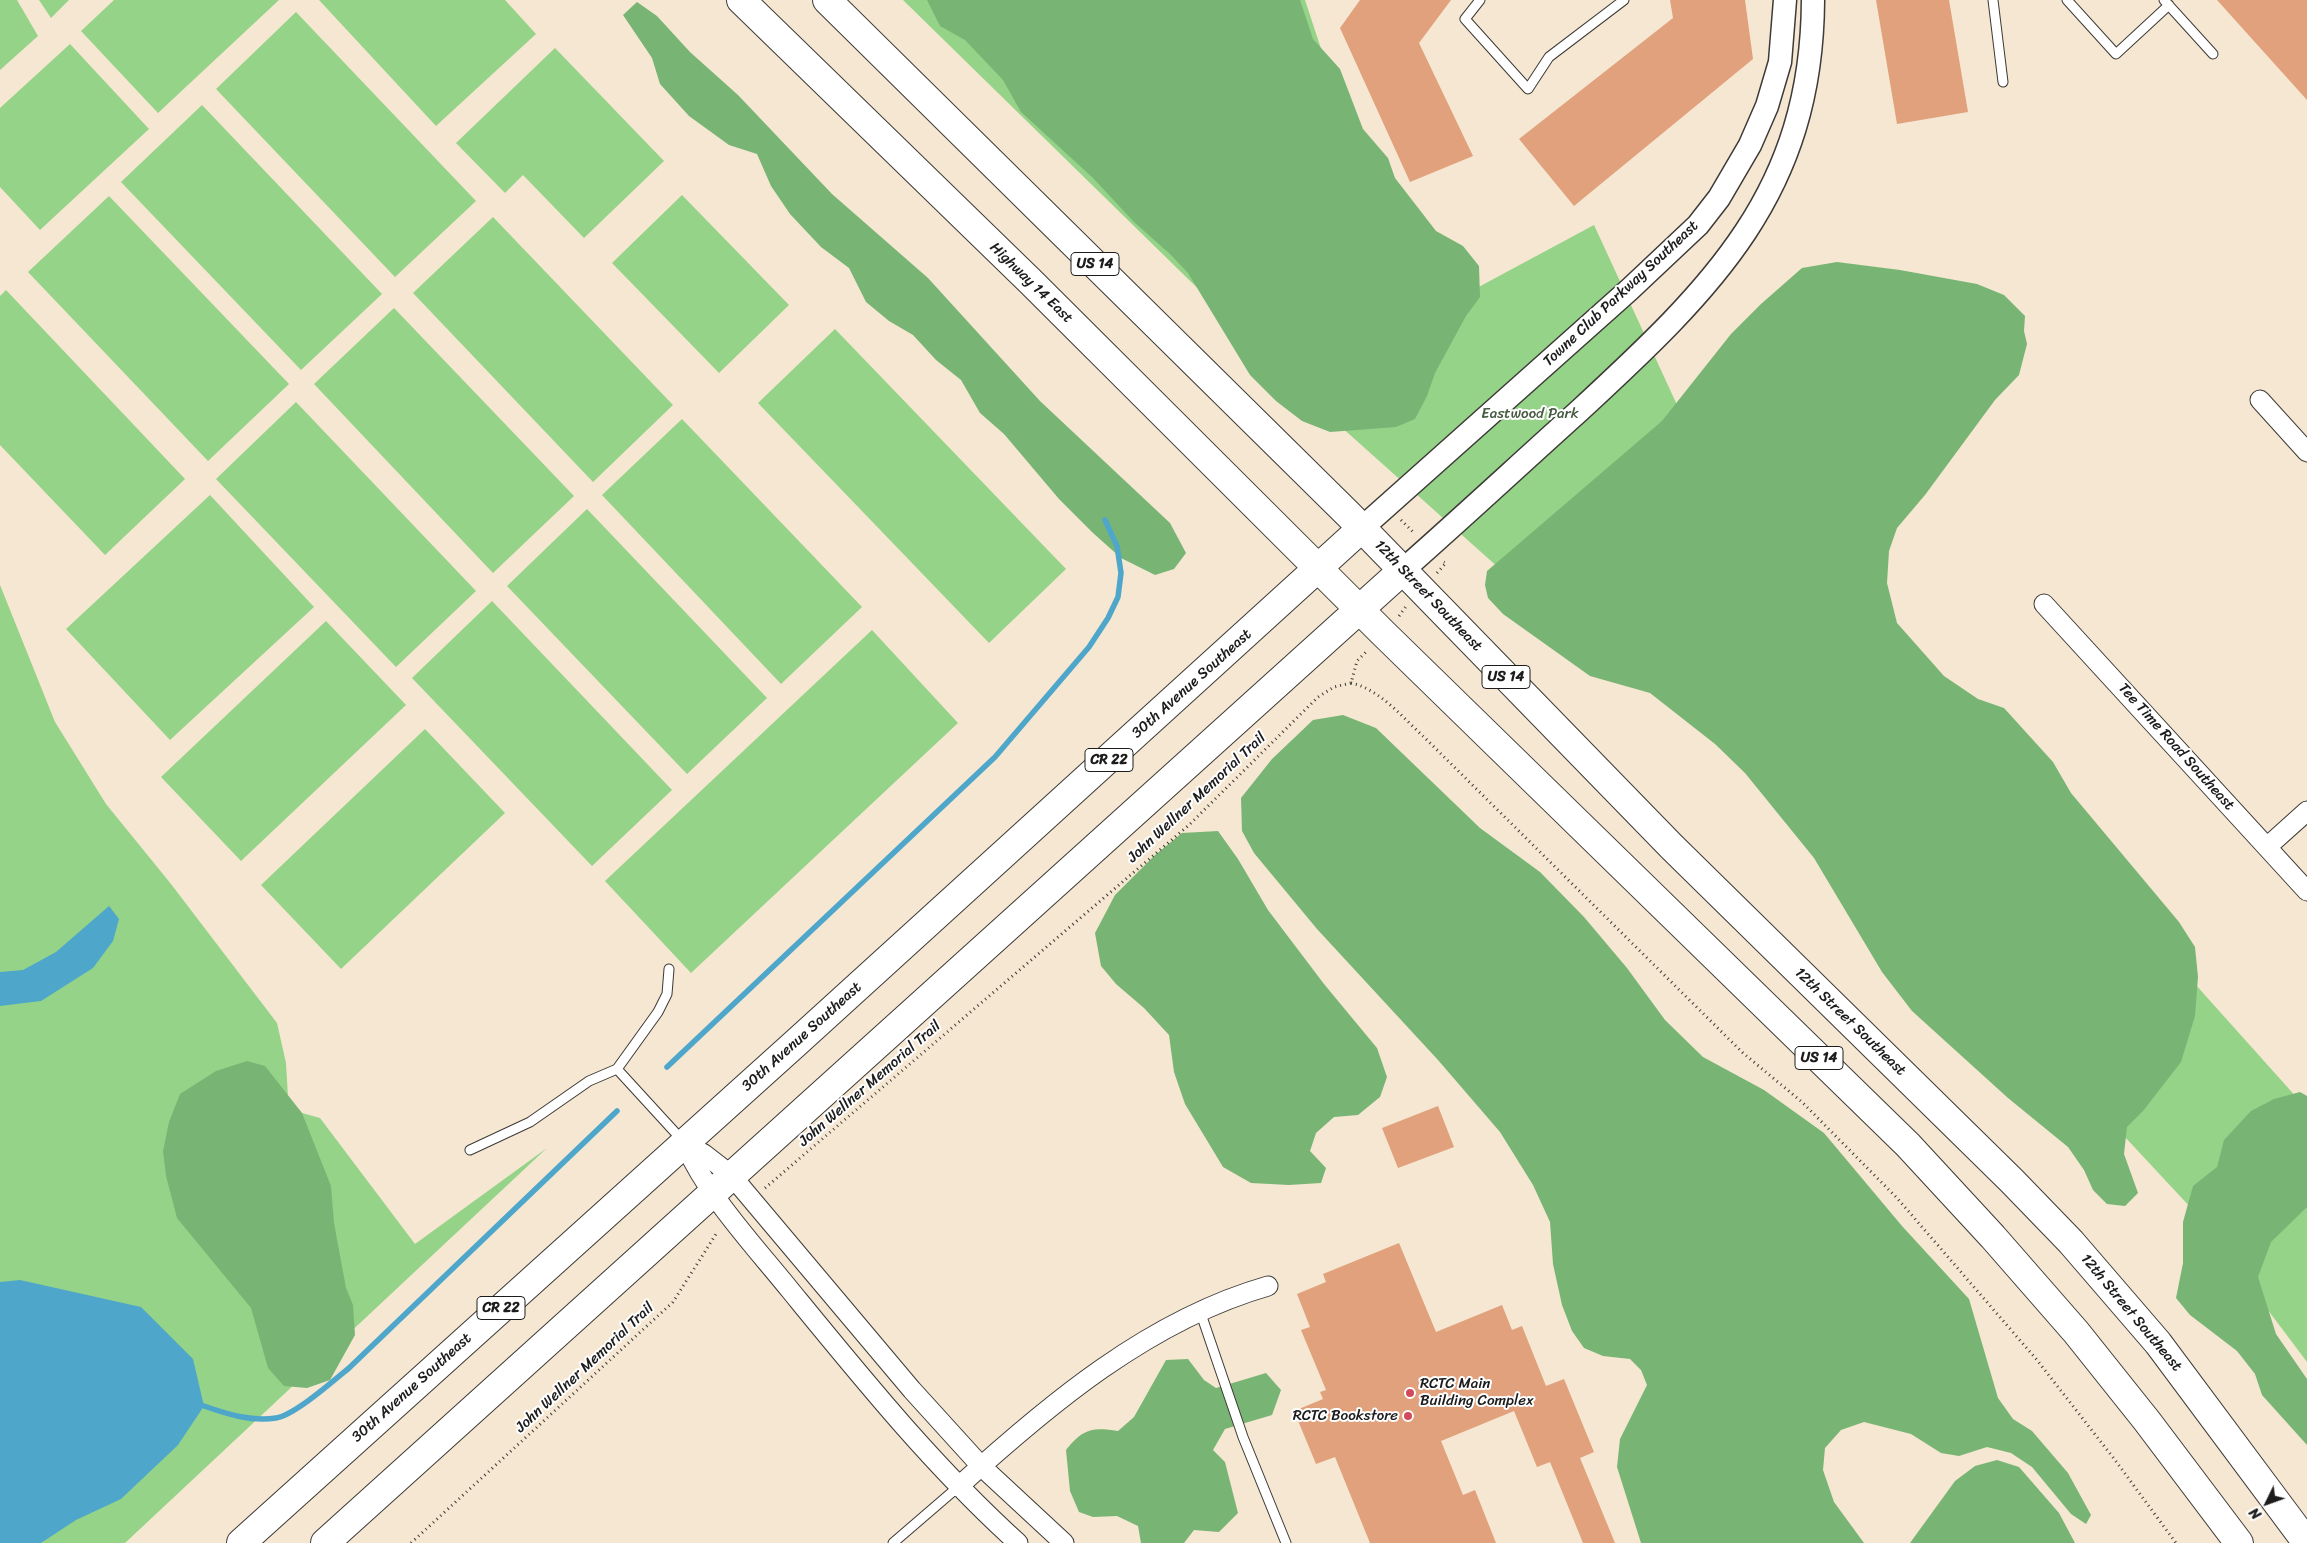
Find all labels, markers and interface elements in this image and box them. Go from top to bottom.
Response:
street label: Towne Club Parkway Southeast [1540,217,1702,371]
street label: Highway 14 East [986,239,1076,327]
road number: US 14 [1071,252,1119,276]
park label: Eastwood Park [1481,405,1579,423]
street label: 12th Street Southeast [1370,537,1486,655]
street label: 30th Avenue Southeast [1128,626,1256,742]
road number: US 14 [1482,666,1530,689]
street label: Tee Time Road Southeast [2114,680,2238,814]
street label: John Wellner Memorial Trail [1124,729,1270,867]
road number: CR 22 [1085,748,1133,772]
street label: 12th Street Southeast [1791,964,1909,1080]
street label: 30th Avenue Southeast [738,979,866,1095]
street label: John Wellner Memorial Trail [795,1017,945,1151]
road number: US 14 [1795,1046,1843,1070]
street label: 12th Street Southeast [2077,1251,2185,1375]
road number: CR 22 [477,1296,525,1320]
street label: John Wellner Memorial Trail [512,1299,658,1437]
street label: 30th Avenue Southeast [348,1330,476,1446]
place label: RCTC Main Building Complex [1420,1375,1534,1410]
marker: RCTC Main Building Complex [1404,1387,1416,1399]
place label: RCTC Bookstore [1293,1407,1398,1425]
marker: RCTC Bookstore [1402,1410,1414,1422]
north arrow [2242,1478,2292,1528]
text: N [2243,1501,2268,1525]

